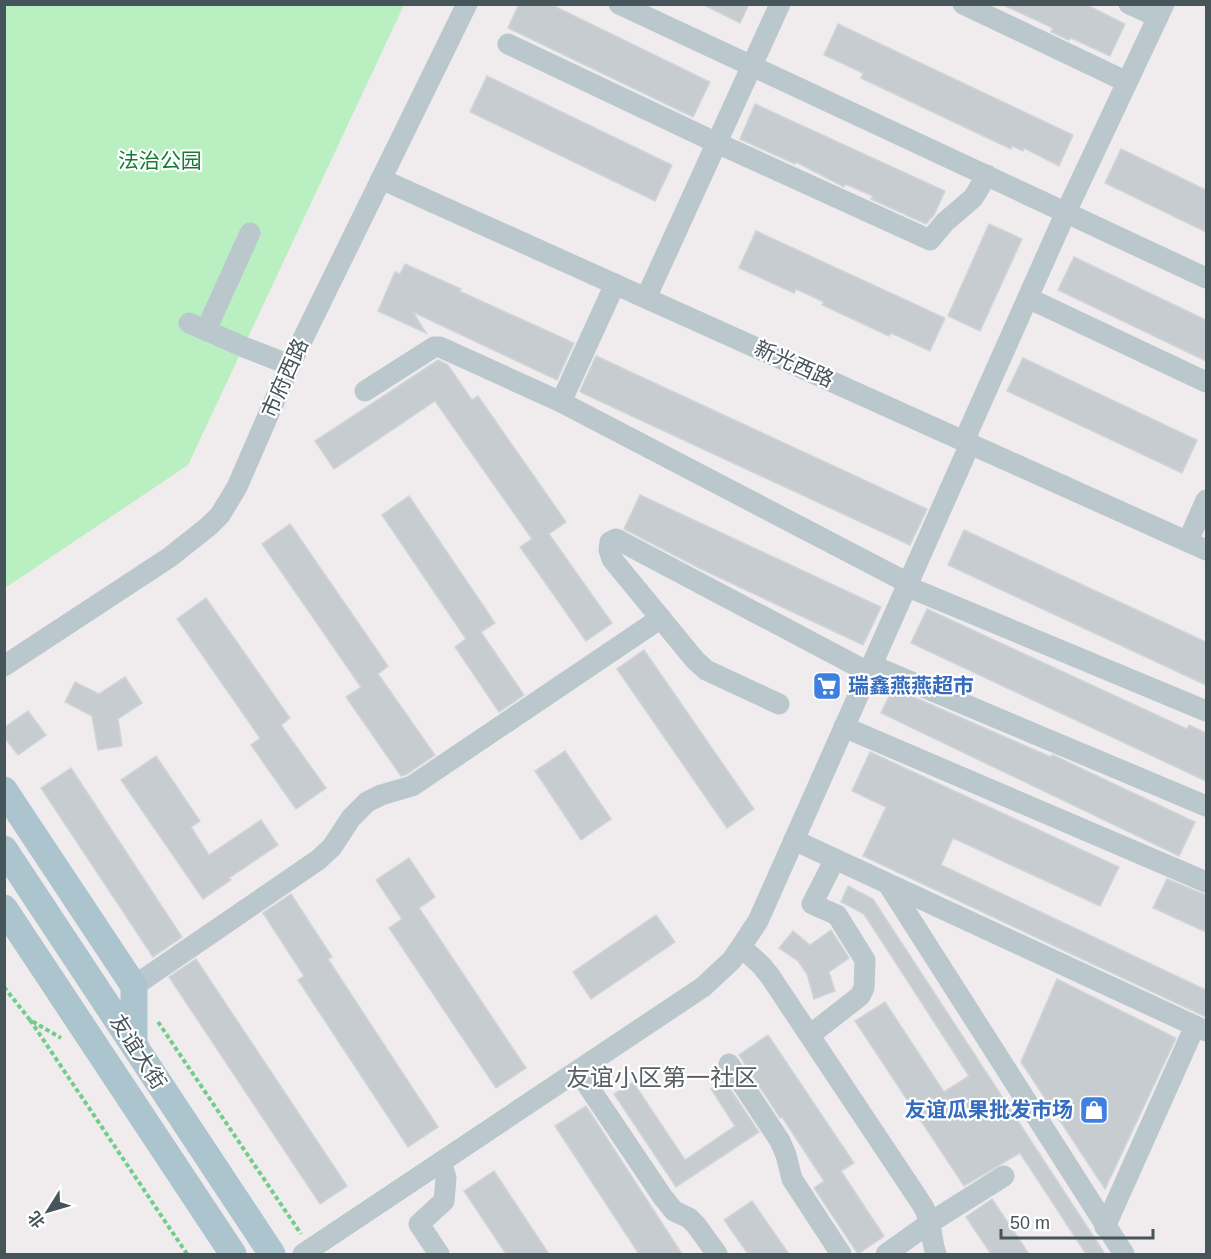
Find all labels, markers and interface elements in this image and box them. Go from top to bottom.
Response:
park label: 法治公园 [118,149,202,172]
street label: 市府西路 [257,335,312,421]
street label: 新光西路 [751,336,837,391]
supermarket icon: 瑞鑫燕燕超市 [811,670,843,702]
place label: 瑞鑫燕燕超市 [848,674,974,697]
street label: 友谊大街 [106,1010,171,1093]
district label: 友谊小区第一社区 [566,1064,758,1091]
shop icon: 友谊瓜果批发市场 [1078,1094,1110,1126]
place label: 友谊瓜果批发市场 [905,1098,1073,1121]
north arrow [18,1181,78,1241]
scale bar [1001,1202,1152,1240]
text: 北 [25,1208,48,1231]
text: 50 m [1010,1213,1050,1233]

